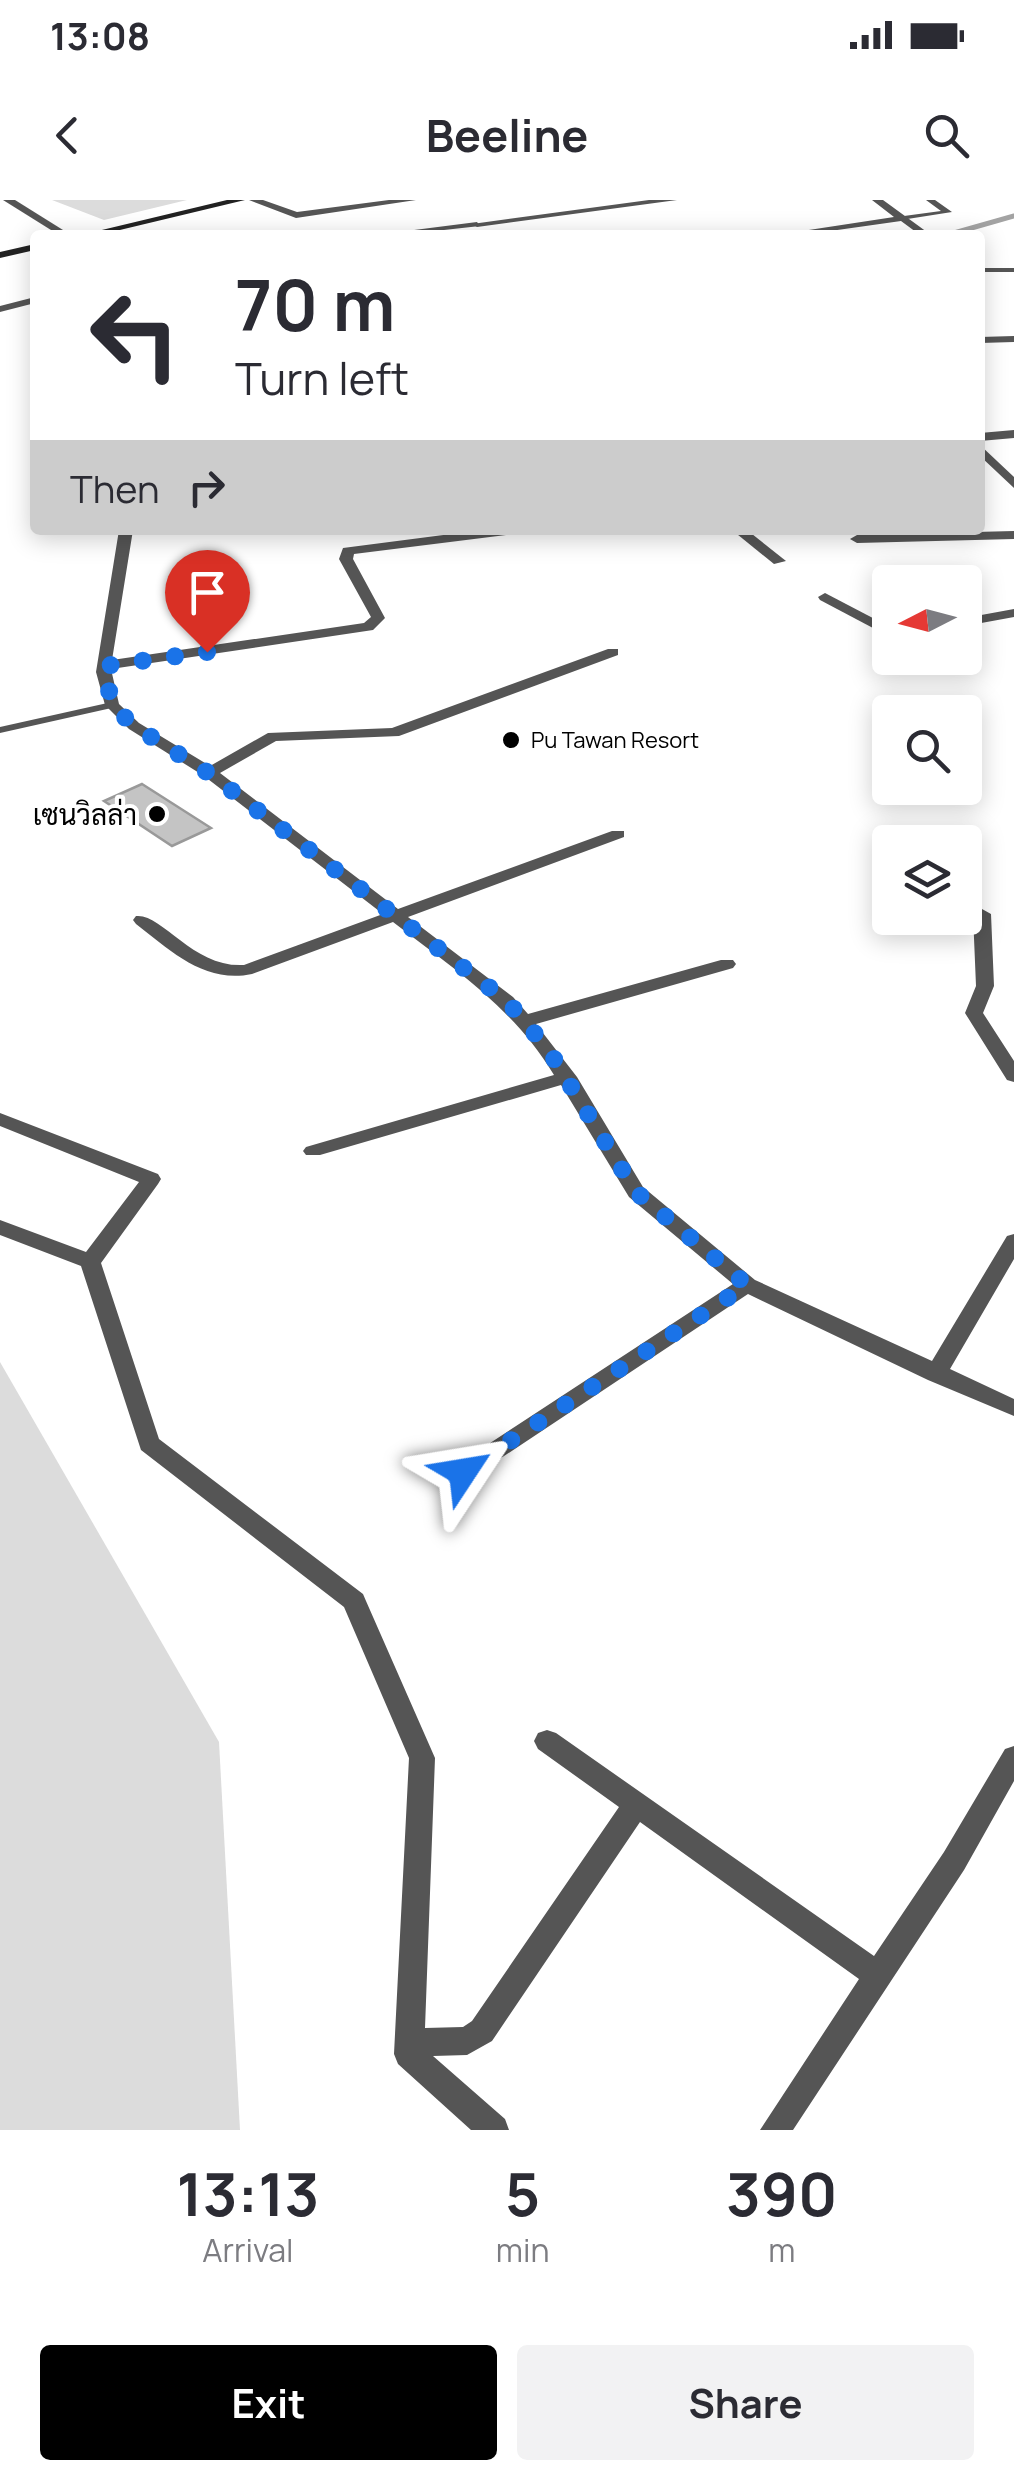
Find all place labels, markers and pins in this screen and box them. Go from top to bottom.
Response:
pin [165,550,250,653]
place label: Pu Tawan Resort [531,725,699,755]
marker: Pu Tawan Resort [500,729,522,751]
place label: เซนวิลล่า [33,795,137,833]
marker: เซนวิลล่า [146,803,168,825]

